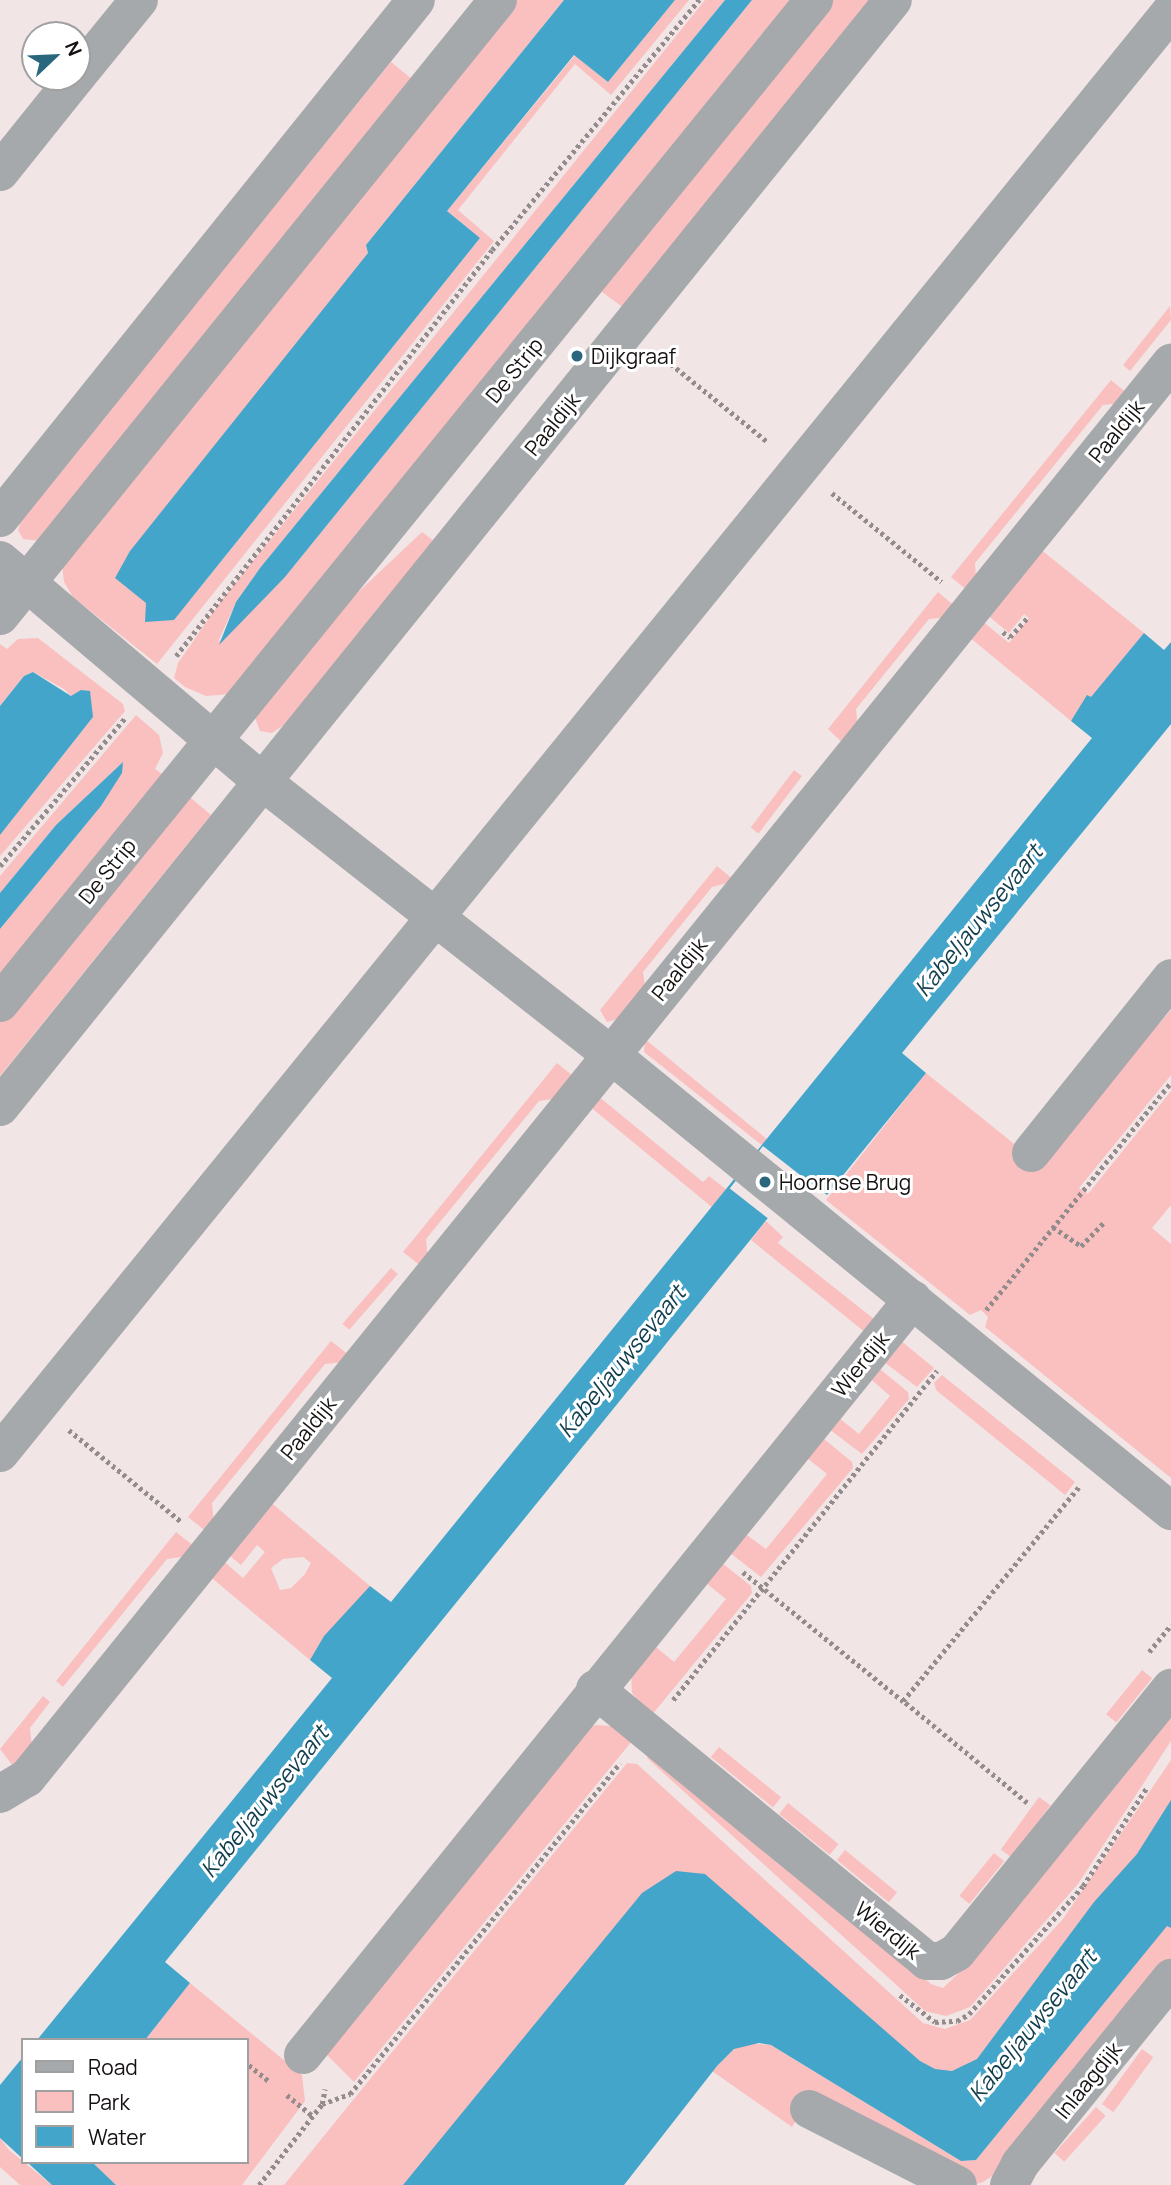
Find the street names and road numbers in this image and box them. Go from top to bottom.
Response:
street label: De Strip [480,332,548,408]
street label: Paaldijk [519,388,585,460]
street label: Paaldijk [1083,395,1149,467]
street label: De Strip [73,833,141,909]
street label: Paaldijk [646,933,712,1005]
street label: Wierdijk [826,1326,894,1402]
street label: Paaldijk [275,1392,341,1464]
street label: Wierdijk [850,1896,926,1964]
street label: Inlaagdijk [1050,2037,1126,2123]

